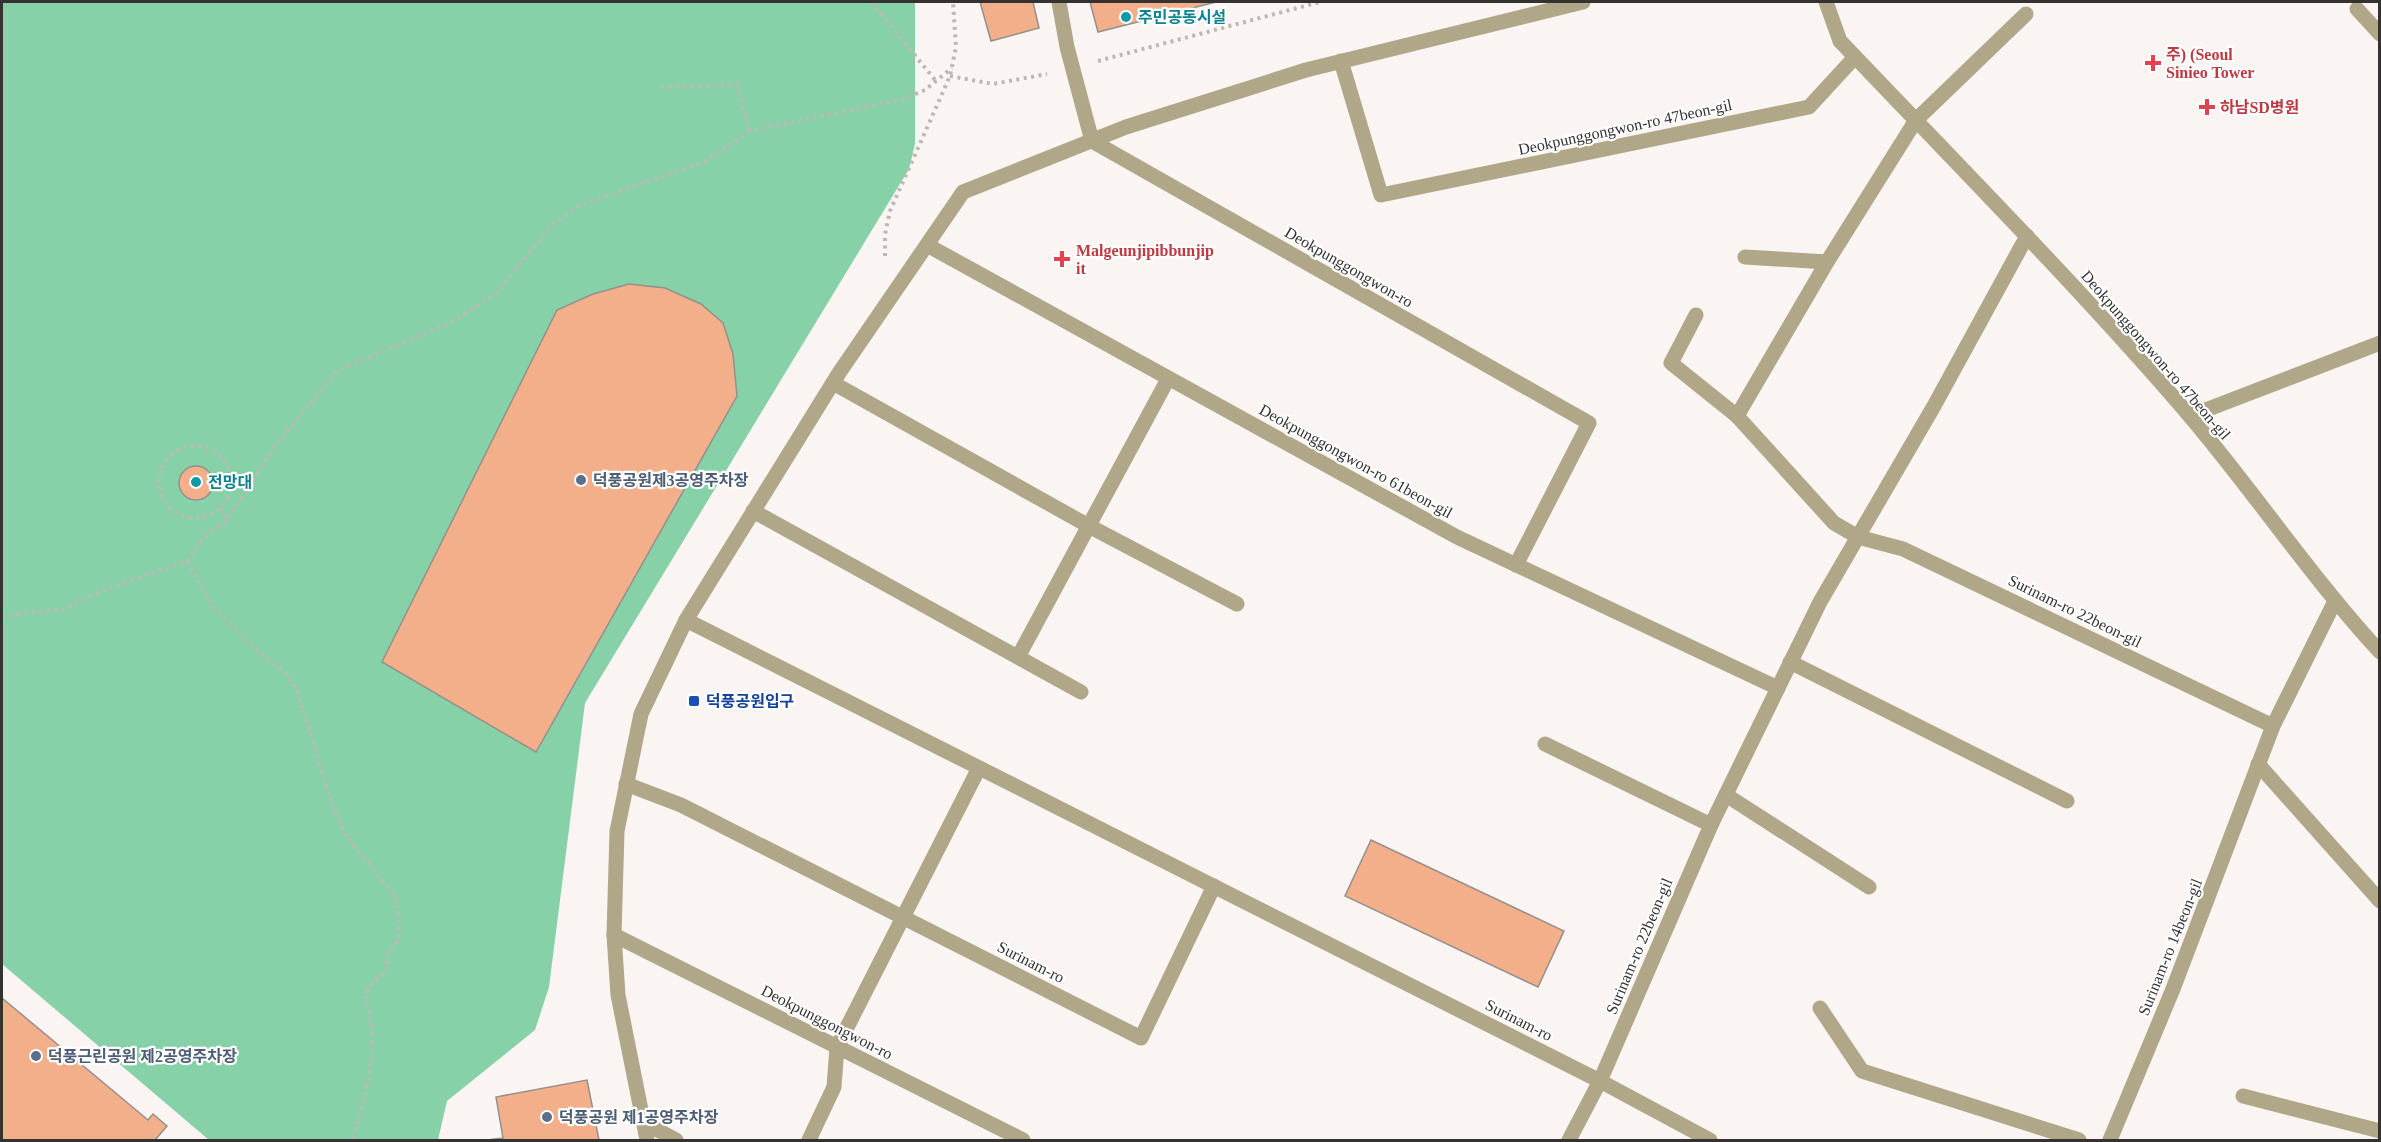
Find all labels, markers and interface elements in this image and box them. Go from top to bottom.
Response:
place label: 주민공동시설 [1138,9,1226,26]
marker: 주민공동시설 [1119,10,1133,24]
place label: 주) (Seoul Sinieo Tower [2166,46,2254,81]
marker: 주) (Seoul Sinieo Tower [2144,54,2162,72]
street label: Deokpunggongwon-ro 47beon-gil [1517,96,1734,159]
marker: 하남SD병원 [2198,98,2216,116]
place label: 하남SD병원 [2220,99,2299,116]
street label: Deokpunggongwon-ro [1282,223,1416,311]
place label: Malgeunjipibbunjip it [1076,242,1214,277]
marker: Malgeunjipibbunjip it [1053,250,1071,268]
street label: Deokpunggongwon-ro 47beon-gil [2077,267,2234,444]
street label: Deokpunggongwon-ro 61beon-gil [1256,401,1456,522]
place label: 덕풍공원제3공영주차장 [593,472,748,489]
marker: 덕풍공원제3공영주차장 [574,473,588,487]
place label: 전망대 [208,474,252,491]
marker: 전망대 [189,475,203,489]
street label: Surinam-ro 22beon-gil [2005,571,2145,652]
place label: 덕풍공원입구 [706,693,794,710]
marker: 덕풍공원입구 [687,694,701,708]
street label: Surinam-ro 22beon-gil [1603,875,1677,1017]
street label: Surinam-ro 14beon-gil [2135,876,2206,1018]
street label: Surinam-ro [995,938,1067,986]
street label: Deokpunggongwon-ro [758,982,895,1063]
street label: Surinam-ro [1483,996,1555,1044]
place label: 덕풍근린공원 제2공영주차장 [48,1048,237,1065]
marker: 덕풍근린공원 제2공영주차장 [29,1049,43,1063]
place label: 덕풍공원 제1공영주차장 [559,1109,718,1126]
marker: 덕풍공원 제1공영주차장 [540,1110,554,1124]

